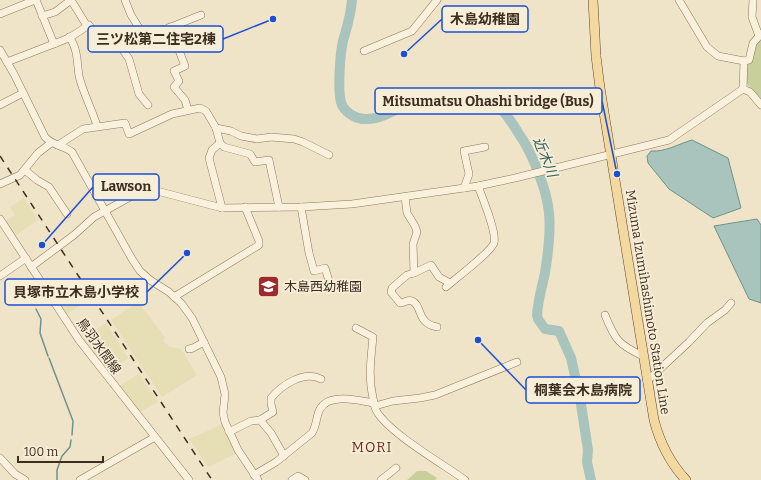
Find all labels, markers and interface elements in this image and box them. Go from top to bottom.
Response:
callout: 木島幼稚園 [442,6,528,32]
text: 木島幼稚園 [450,11,520,28]
callout: 三ツ松第二住宅2棟 [88,26,223,52]
text: 三ツ松第二住宅2棟 [96,31,216,48]
callout: Mitsumatsu Ohashi bridge (Bus) [375,88,602,114]
text: Mitsumatsu Ohashi bridge (Bus) [382,92,594,110]
water label: 近木川 [529,134,561,182]
callout: Lawson [93,174,159,200]
text: Lawson [101,178,151,195]
street label: Mizuma Izumihashimoto Station Line [623,189,673,415]
school or university icon: 木島西幼稚園 [255,273,281,299]
callout: 貝塚市立木島小学校 [5,279,147,305]
place label: 木島西幼稚園 [284,279,362,294]
text: 貝塚市立木島小学校 [13,284,139,301]
street label: 鳥羽水間線 [74,315,124,377]
callout: 桐葉会木島病院 [526,377,640,403]
text: 桐葉会木島病院 [534,382,632,399]
scale bar [18,438,103,464]
district label: MORI [351,439,393,456]
text: 100 m [24,445,59,459]

